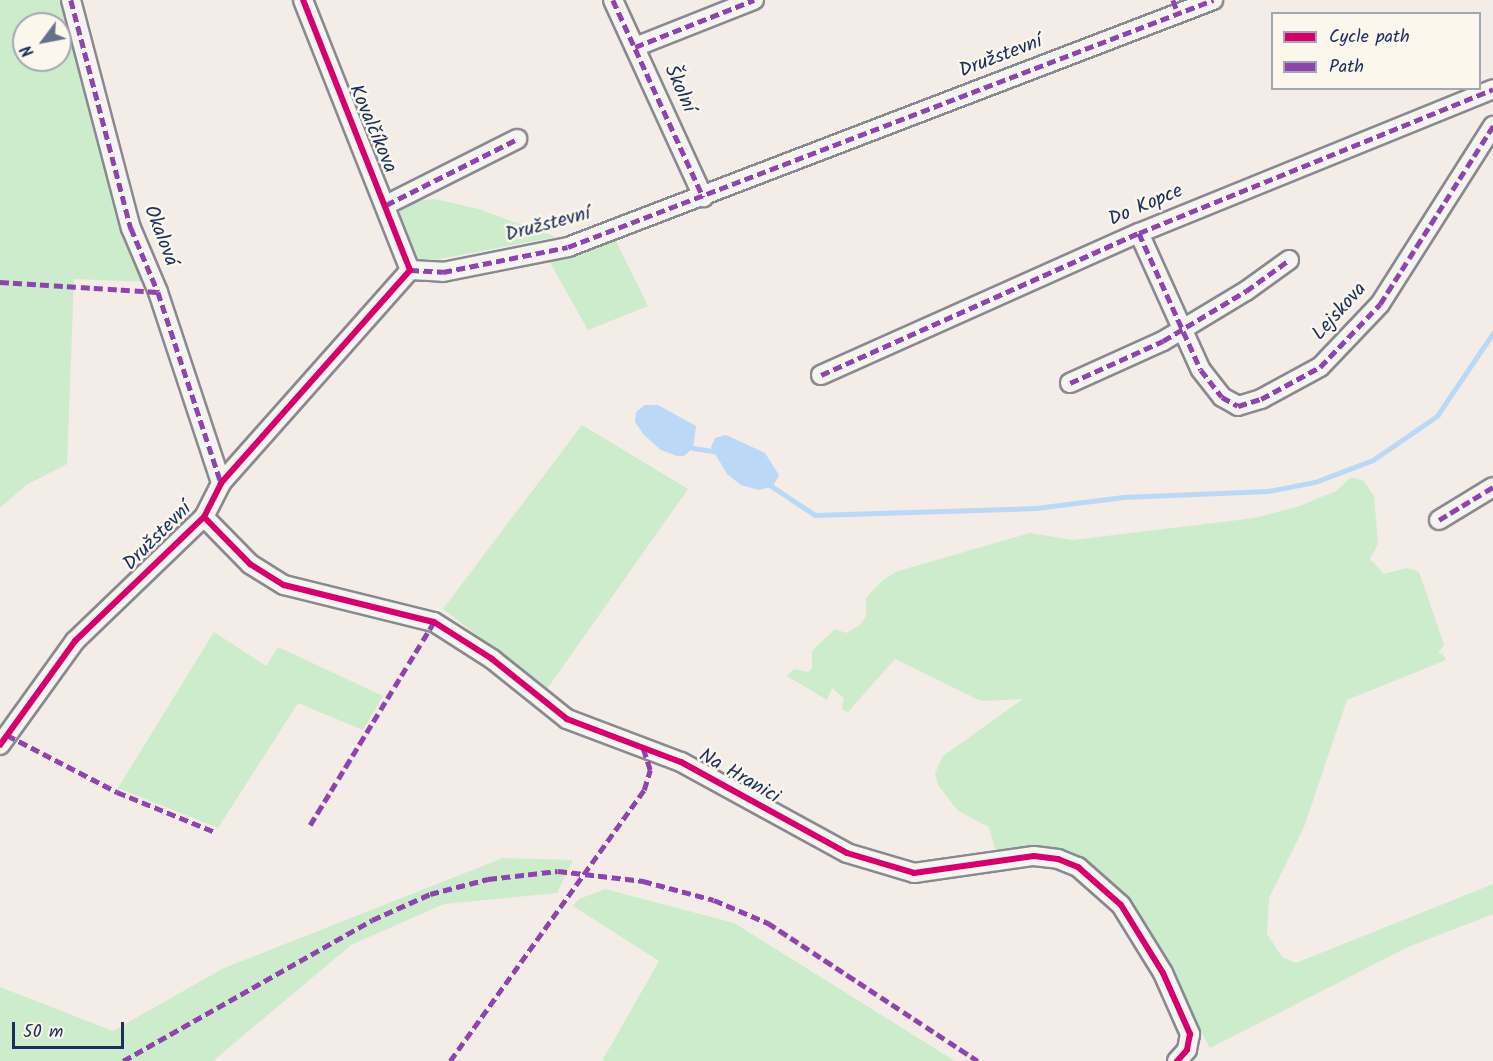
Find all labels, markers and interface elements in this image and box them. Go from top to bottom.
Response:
north arrow [12,12,72,72]
legend [1271,12,1481,90]
text: Cycle path [1329,23,1410,52]
street label: Družstevní [956,30,1046,84]
text: N [15,40,41,62]
text: Path [1329,53,1364,82]
street label: Školní [658,62,700,116]
street label: Kovalčíkova [343,81,401,177]
street label: Do Kopce [1105,180,1187,232]
street label: Okalová [138,202,182,270]
street label: Družstevní [503,202,593,248]
street label: Lejskova [1308,278,1372,346]
street label: Družstevní [119,498,197,576]
street label: Na Hranici [694,744,784,810]
scale bar [15,1010,128,1048]
text: 50 m [23,1018,63,1047]

